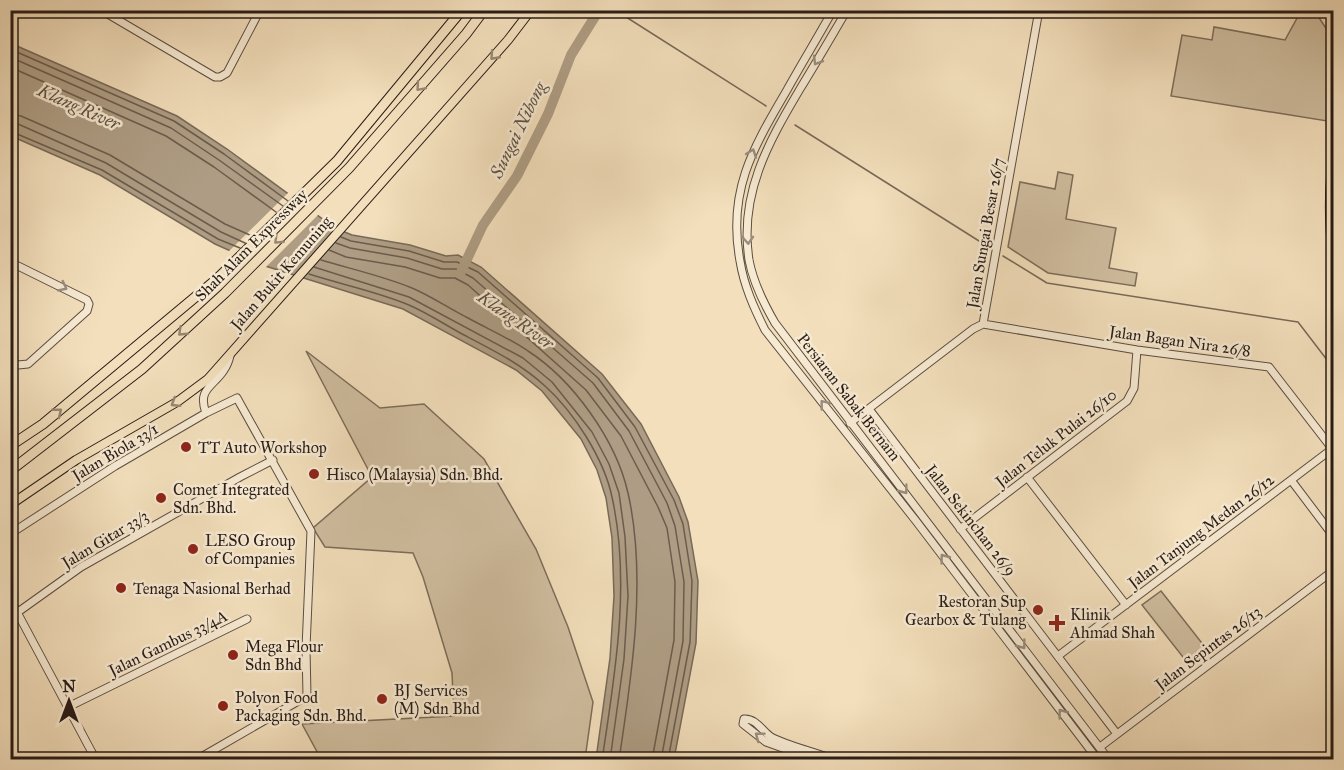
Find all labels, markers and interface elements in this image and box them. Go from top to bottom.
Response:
one-way arrow [490,49,501,59]
one-way arrow [813,55,824,65]
water label: Sungai Nibong [485,77,551,183]
water label: Klang River [34,79,125,136]
one-way arrow [416,81,427,91]
one-way arrow [745,148,757,159]
street label: Jalan Sungai Besar 26/7 [962,156,1009,312]
street label: Shah Alam Expressway [191,184,312,305]
street label: Jalan Bukit Kemuning [225,212,337,336]
one-way arrow [275,233,286,244]
one-way arrow [741,235,754,244]
one-way arrow [57,280,68,292]
water label: Klang River [473,285,559,355]
street label: Jalan Bagan Nira 26/8 [1106,321,1252,361]
one-way arrow [178,325,189,336]
street label: Persiaran Sabak Bernam [793,329,905,465]
street label: Jalan Teluk Pulai 26/10 [990,385,1121,493]
one-way arrow [171,396,182,407]
one-way arrow [820,400,831,411]
one-way arrow [51,408,62,419]
street label: Jalan Biola 33/1 [67,419,162,487]
place label: TT Auto Workshop [198,438,327,457]
marker: TT Auto Workshop [179,440,193,454]
street label: Jalan Sekinchan 26/9 [920,459,1020,580]
place label: Hisco (Malaysia) Sdn. Bhd. [326,465,503,485]
marker: Hisco (Malaysia) Sdn. Bhd. [307,467,321,481]
street label: Jalan Tanjung Medan 26/12 [1123,470,1278,594]
place label: Comet Integrated Sdn. Bhd. [173,480,290,517]
one-way arrow [896,484,907,495]
marker: Comet Integrated Sdn. Bhd. [154,491,168,505]
street label: Jalan Gitar 33/3 [57,506,152,574]
place label: LESO Group of Companies [205,531,295,568]
marker: LESO Group of Companies [186,542,200,556]
one-way arrow [940,554,951,565]
place label: Tenaga Nasional Berhad [133,579,291,599]
marker: Tenaga Nasional Berhad [114,581,128,595]
place label: Restoran Sup Gearbox & Tulang [905,592,1027,630]
street label: Jalan Sepintas 26/13 [1150,602,1265,696]
marker: Restoran Sup Gearbox & Tulang [1031,603,1045,617]
place label: Klinik Ahmad Shah [1069,605,1155,642]
street label: Jalan Gambus 33/4A [104,606,231,682]
marker: Klinik Ahmad Shah [1048,614,1066,632]
place label: Mega Flour Sdn Bhd [245,637,323,674]
one-way arrow [1014,639,1025,650]
marker: Mega Flour Sdn Bhd [226,648,240,662]
north arrow [39,671,99,731]
text: N [62,677,76,696]
place label: BJ Services (M) Sdn Bhd [394,681,480,719]
place label: Polyon Food Packaging Sdn. Bhd. [235,688,366,726]
marker: BJ Services (M) Sdn Bhd [375,692,389,706]
marker: Polyon Food Packaging Sdn. Bhd. [216,699,230,713]
one-way arrow [1059,709,1070,720]
one-way arrow [755,733,766,744]

